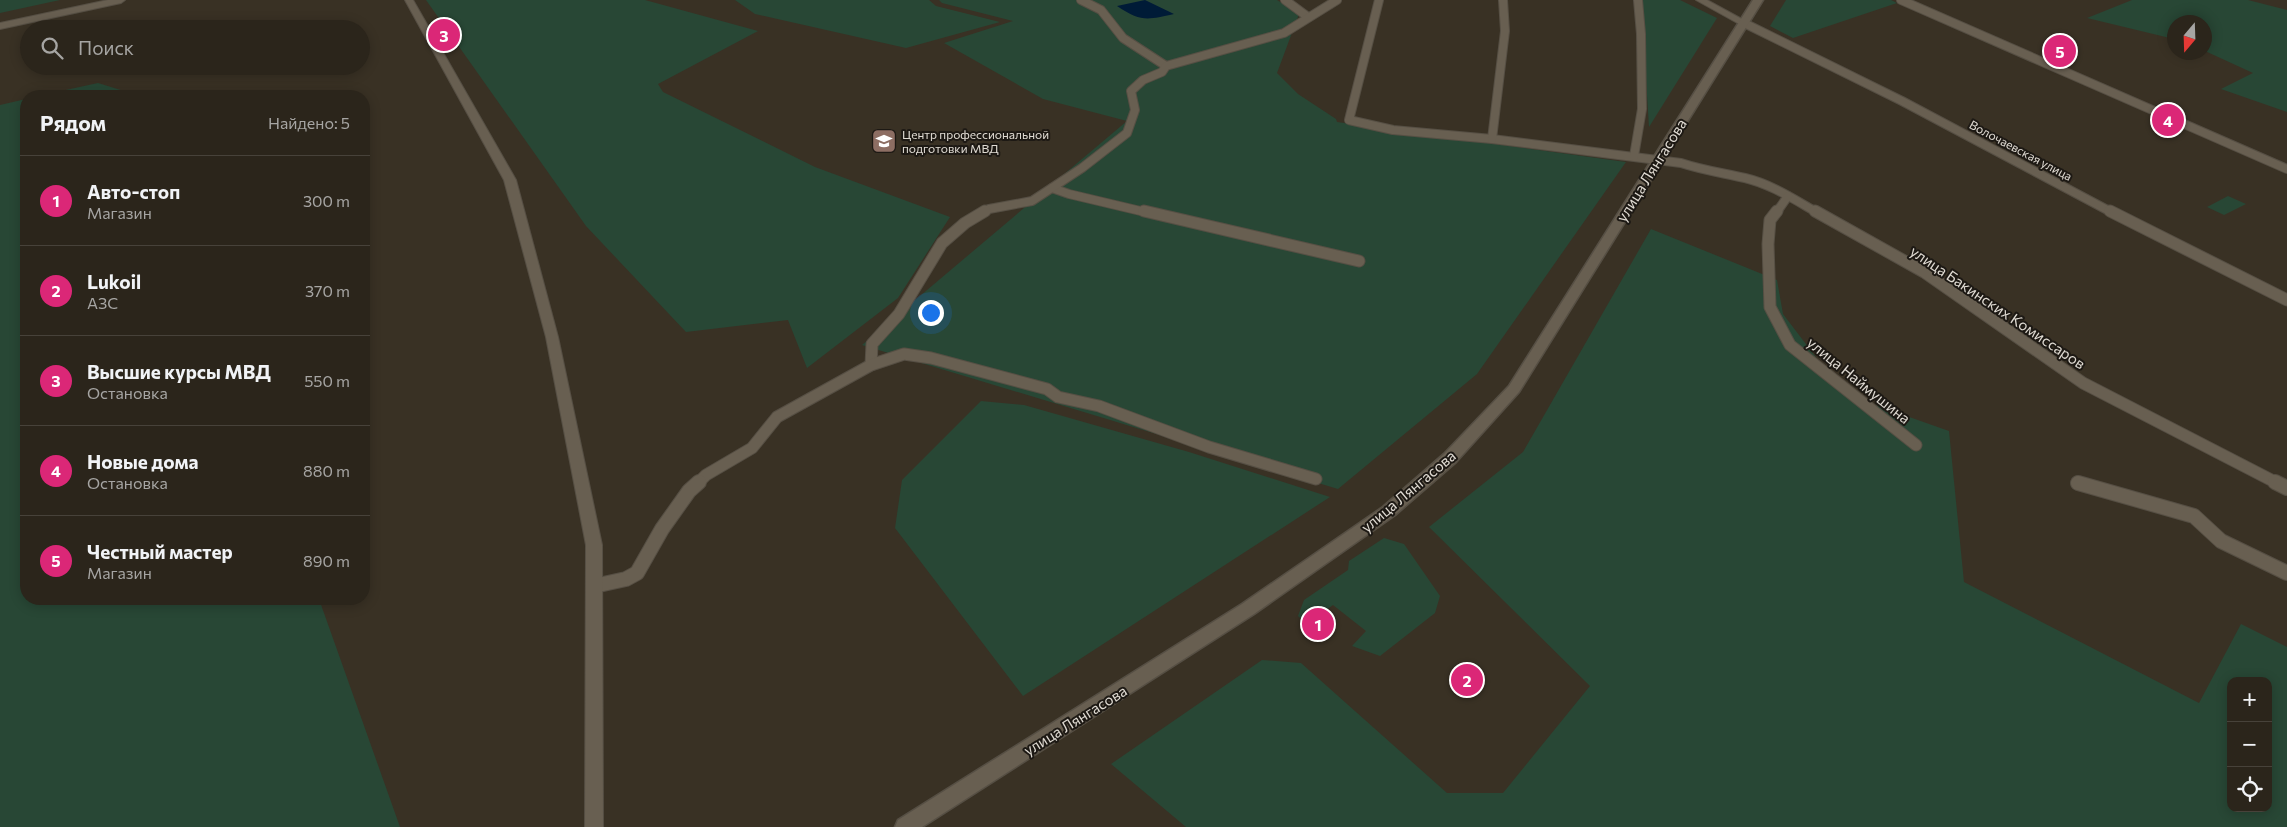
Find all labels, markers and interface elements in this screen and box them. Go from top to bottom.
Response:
north arrow [2167,15,2212,60]
pin: 3 [428,16,460,54]
search box [20,20,370,75]
pin: 5 [2044,32,2076,70]
icon: search [38,34,66,62]
text: Поиск [78,36,134,59]
pin: 4 [2152,101,2184,139]
text: Рядом [40,110,106,135]
text: Найдено: 5 [268,113,350,132]
street label: улица Лянгасова [1612,115,1690,225]
street label: Волочаевская улица [1967,117,2075,183]
place label: Центр профессиональной подготовки МВД [902,127,1049,155]
school or university icon: Центр профессиональной подготовки МВД [871,128,897,154]
text: Авто-стоп [87,180,180,203]
text: 1 [52,191,60,210]
text: 300 m [303,191,350,210]
text: Магазин [87,203,152,222]
street label: улица Бакинских Комиссаров [1907,242,2089,372]
text: Lukoil [87,270,141,293]
text: 2 [51,281,61,300]
text: 370 m [305,281,350,300]
text: АЗС [87,293,118,312]
your location [918,300,944,326]
street label: улица Наймушина [1804,333,1914,427]
text: Высшие курсы МВД [87,360,271,383]
text: 3 [51,371,61,390]
text: 550 m [304,371,350,390]
text: Остановка [87,383,168,402]
street label: улица Лянгасова [1357,446,1459,536]
text: Новые дома [87,450,198,473]
text: 4 [51,461,61,480]
text: 880 m [303,461,350,480]
text: Остановка [87,473,168,492]
text: Честный мастер [87,540,233,563]
text: 5 [51,551,61,570]
text: 890 m [303,551,350,570]
text: Магазин [87,563,152,582]
pin: 1 [1302,605,1334,643]
pin: 2 [1451,661,1483,699]
map controls [2227,677,2272,812]
button: + [2227,677,2272,722]
street label: улица Лянгасова [1020,681,1130,759]
button: − [2227,722,2272,767]
button: locate [2227,767,2272,812]

